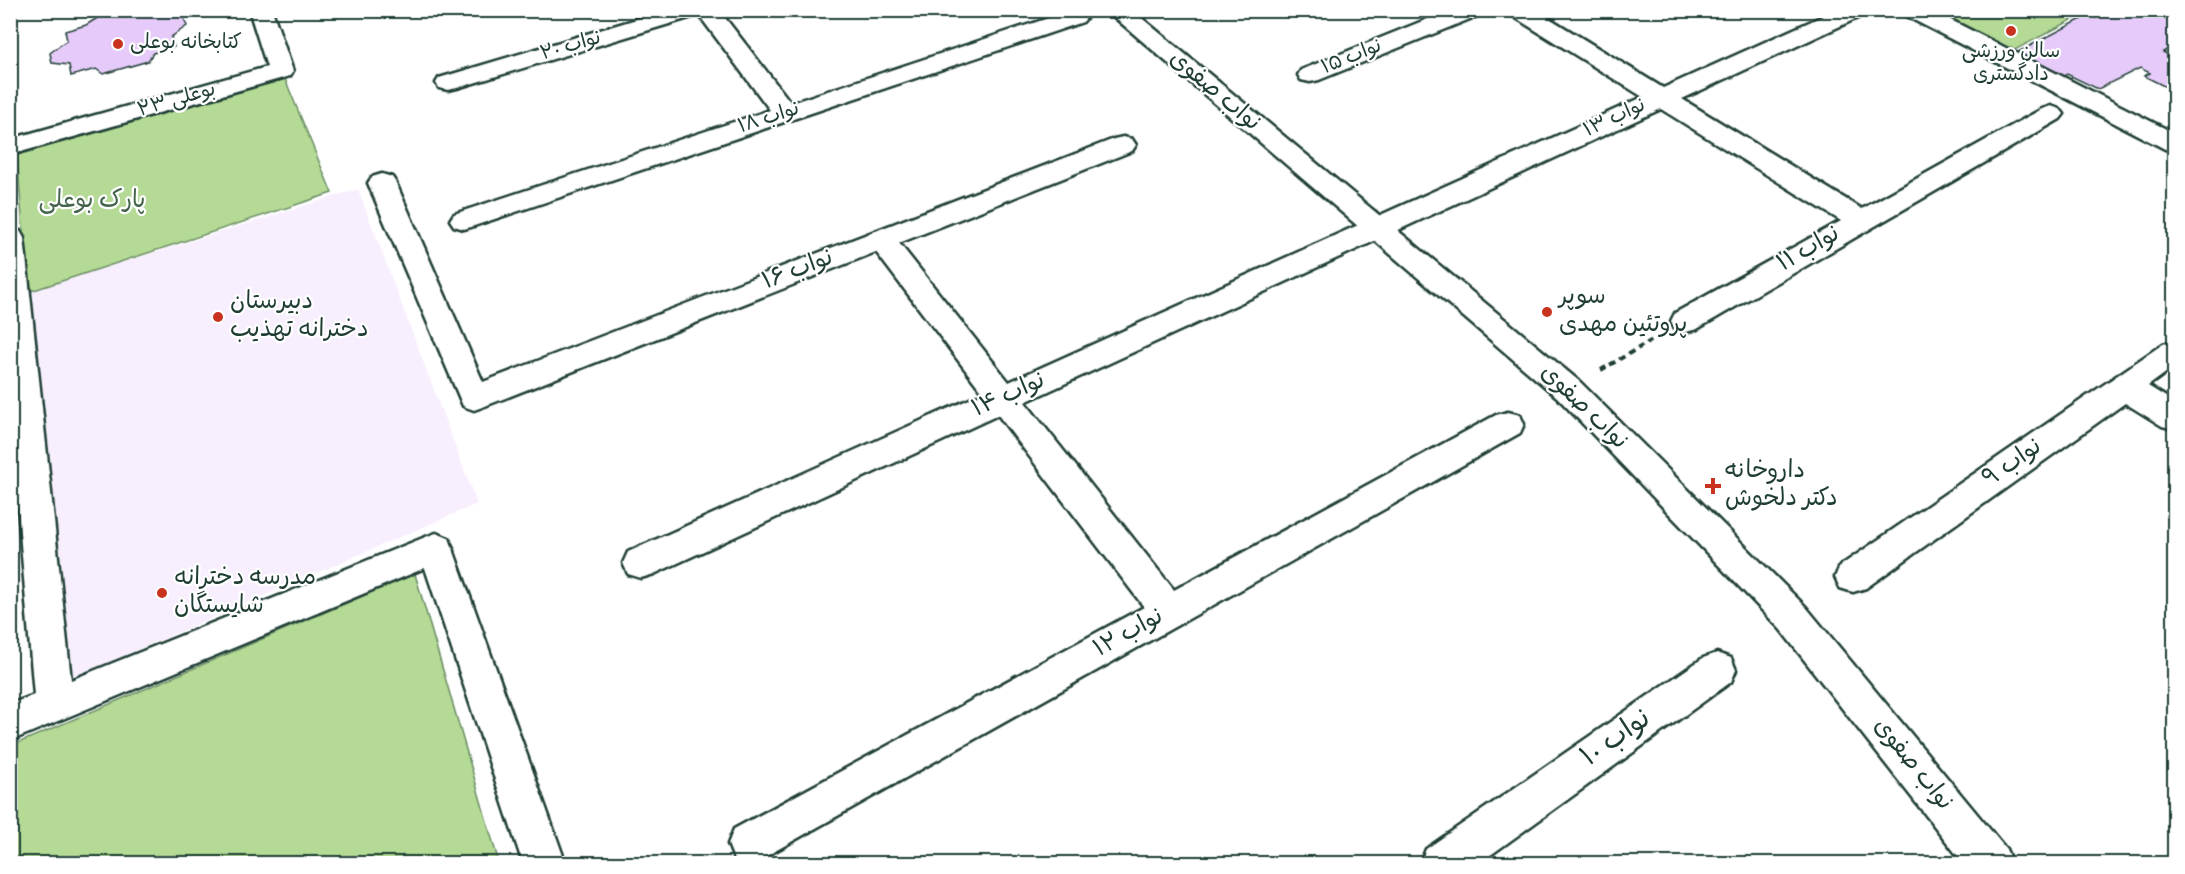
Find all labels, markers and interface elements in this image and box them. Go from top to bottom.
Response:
marker: سالن ورزشی دادگستری [2004,24,2018,38]
street label: نواب ۲۰ [537,25,605,69]
place label: کتابخانه بوعلی [130,30,242,58]
street label: نواب ۱۵ [1318,33,1386,83]
marker: کتابخانه بوعلی [111,37,125,51]
place label: سالن ورزشی دادگستری [1962,39,2060,90]
street label: نواب صفوی [1161,44,1267,140]
street label: بوعلی ۲۳ [135,76,219,126]
street label: نواب ۱۳ [1579,92,1651,146]
street label: نواب ۱۸ [735,96,803,142]
park label: پارک بوعلی [38,185,146,219]
street label: نواب ۱۱ [1771,218,1847,282]
street label: نواب ۱۶ [758,242,838,300]
place label: سوپر پروتئین مهدی [1557,281,1688,343]
place label: دبیرستان دخترانه تهذیب [230,286,369,348]
marker: سوپر پروتئین مهدی [1540,305,1554,319]
marker: دبیرستان دخترانه تهذیب [211,310,225,324]
street label: نواب صفوی [1531,357,1635,459]
street label: نواب ۱۴ [967,365,1051,427]
street label: نواب ۹ [1976,431,2050,497]
place label: داروخانه دکتر دلخوش [1725,455,1838,517]
marker: داروخانه دکتر دلخوش [1706,479,1720,493]
place label: مدرسه دخترانه شایستگان [174,562,316,624]
marker: مدرسه دخترانه شایستگان [155,586,169,600]
street label: نواب ۱۲ [1088,601,1170,667]
street label: نواب ۱۰ [1574,701,1660,779]
street label: نواب صفوی [1864,711,1960,819]

